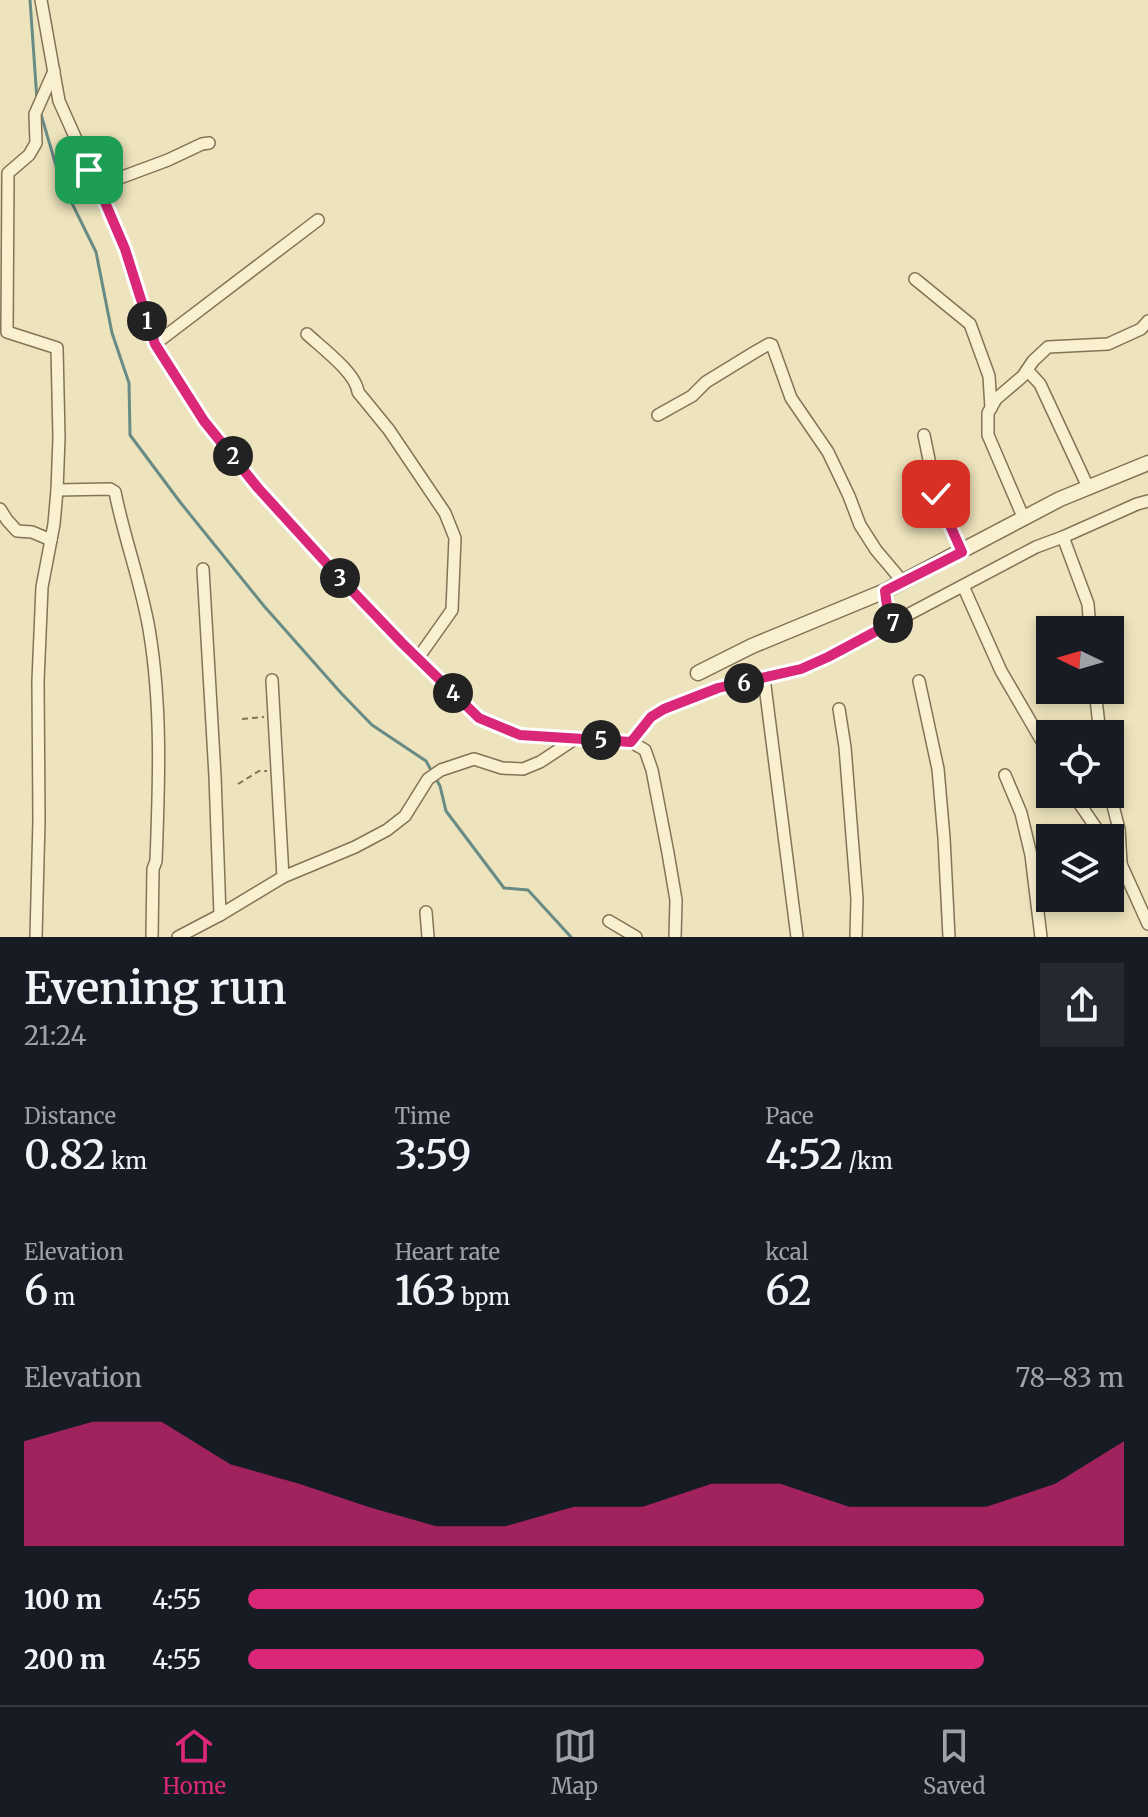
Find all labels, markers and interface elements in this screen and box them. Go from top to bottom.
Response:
pin [55,136,123,204]
icon: arrive [67,148,111,192]
pin: 1 [127,301,167,341]
text: 1 [142,307,152,335]
pin: 2 [213,436,253,476]
text: 2 [227,442,239,470]
pin [902,460,970,528]
icon: check [914,472,958,516]
pin: 3 [320,558,360,598]
text: 3 [334,564,346,592]
pin: 7 [873,603,913,643]
text: 7 [886,609,900,637]
north arrow [1036,616,1124,704]
map controls [1036,616,1124,912]
pin: 6 [724,663,764,703]
text: 6 [737,669,751,697]
pin: 4 [433,673,473,713]
text: 4 [446,679,460,707]
pin: 5 [581,720,621,760]
button: locate [1036,720,1124,808]
text: 5 [595,726,607,754]
button: layers [1036,824,1124,912]
text: Evening run [24,961,287,1016]
button: share [1040,963,1124,1047]
text: 21:24 [24,1019,86,1052]
text: Distance [24,1102,116,1130]
text: Time [395,1102,450,1130]
text: Pace [765,1102,813,1130]
text: 0.82 [24,1130,106,1180]
text: 3:59 [395,1130,472,1180]
text: 4:52 [765,1130,843,1180]
text: km [106,1147,147,1175]
text: /km [843,1147,893,1175]
text: Elevation [24,1238,124,1266]
text: Heart rate [395,1238,500,1266]
text: kcal [765,1238,809,1266]
text: 6 [24,1266,48,1316]
text: 163 [395,1266,456,1316]
text: 62 [765,1266,812,1316]
text: m [48,1283,75,1311]
text: bpm [456,1283,510,1311]
text: Elevation [24,1361,142,1394]
text: 78–83 m [1016,1361,1124,1394]
text: 100 m [24,1583,102,1616]
text: 4:55 [152,1583,201,1616]
text: 200 m [24,1643,106,1676]
text: 4:55 [152,1643,201,1676]
tab: Home [163,1724,226,1800]
tab: Map [551,1724,598,1800]
tab: Saved [923,1724,985,1800]

